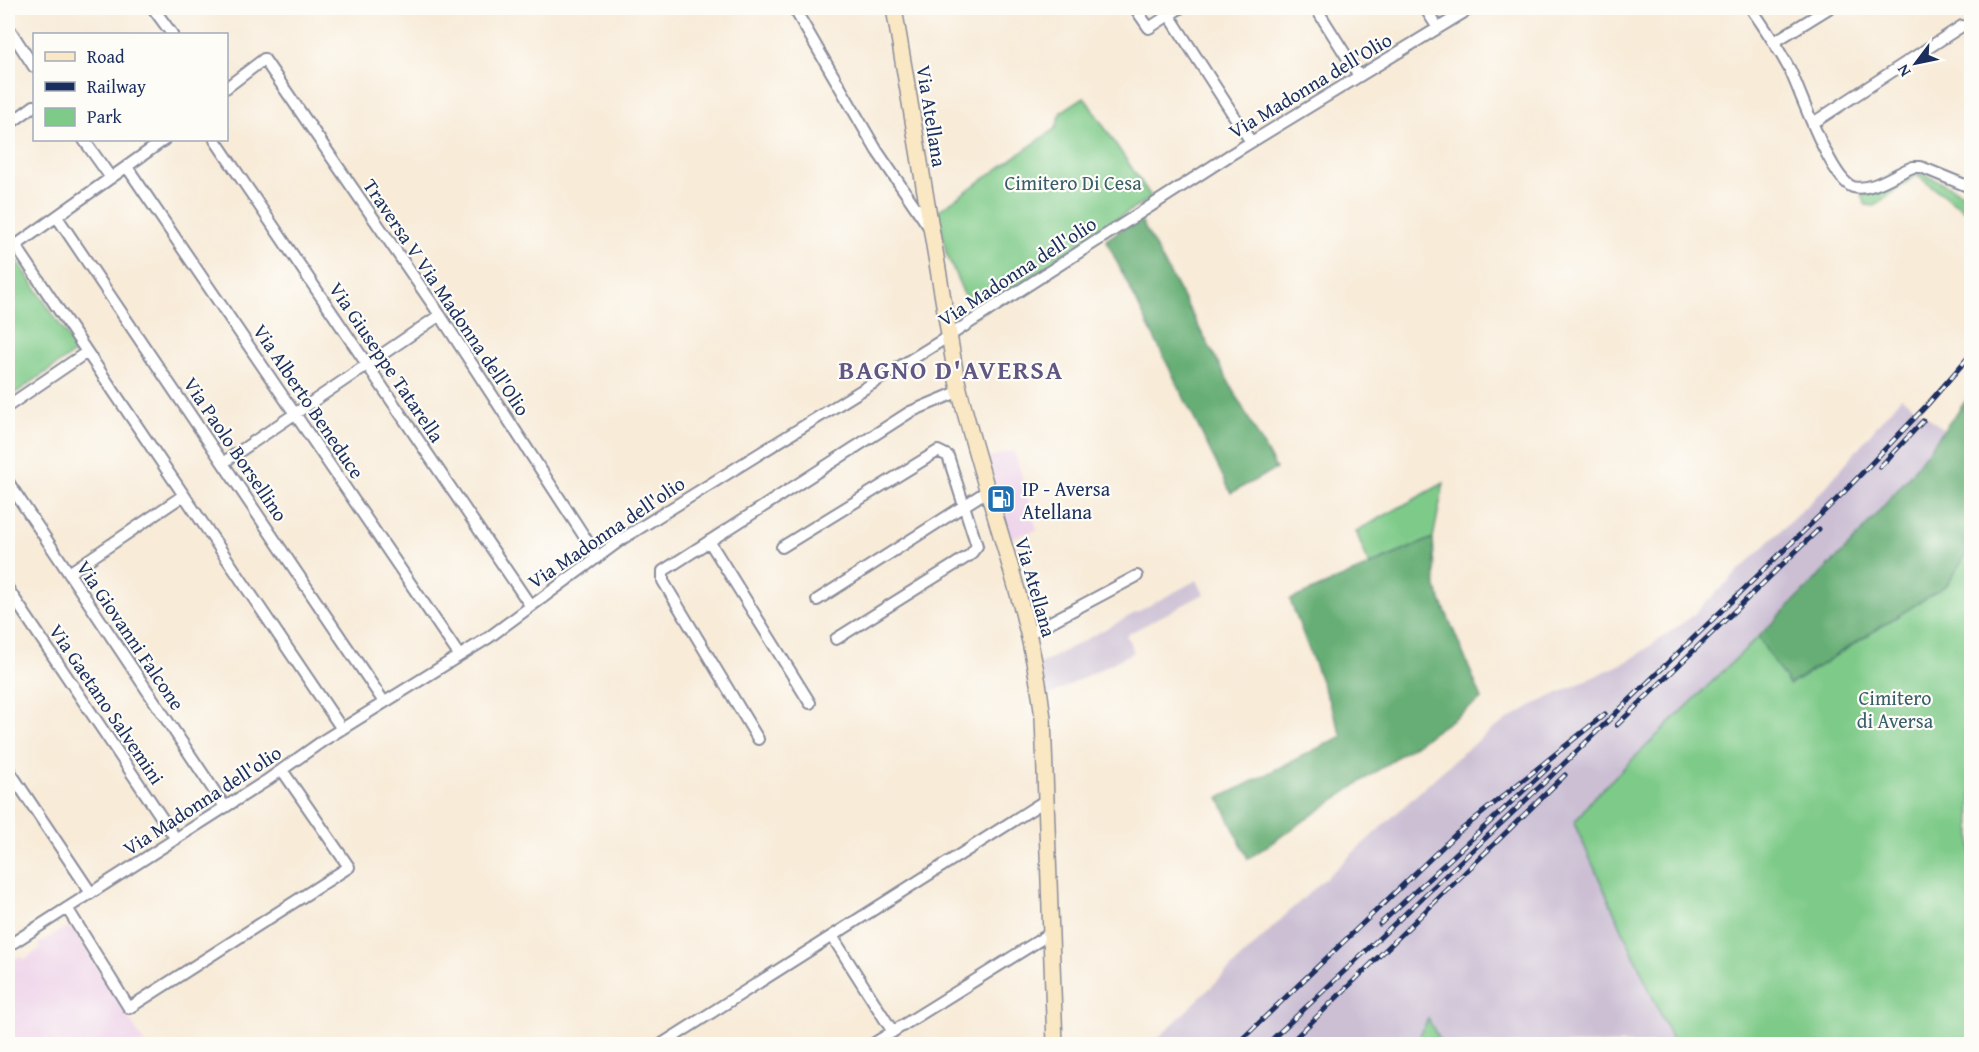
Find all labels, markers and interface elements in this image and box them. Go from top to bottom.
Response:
street label: Via Madonna dell'Olio [1223,25,1397,145]
legend [33,33,228,141]
north arrow [1886,33,1946,93]
text: Road [87,43,125,70]
text: N [1890,60,1916,82]
street label: Via Atellana [910,63,954,169]
text: Railway [87,73,146,100]
text: Park [87,103,123,130]
park label: Cimitero Di Cesa [1004,168,1142,197]
street label: Traversa V Via Madonna dell'Olio [357,173,537,421]
street label: Via Madonna dell'olio [932,209,1102,333]
street label: Via Giuseppe Tatarella [322,276,452,448]
street label: Via Alberto Beneduce [246,318,372,484]
district label: BAGNO D'AVERSA [838,350,1064,389]
street label: Via Paolo Borsellino [177,371,295,527]
street label: Via Madonna dell'olio [522,469,690,595]
place label: IP - Aversa Atellana [1022,474,1111,526]
fuel station icon: IP - Aversa Atellana [985,483,1017,515]
street label: Via Atellana [1008,534,1064,641]
street label: Via Giovanni Falcone [70,554,192,716]
street label: Via Gaetano Salvemini [42,618,172,790]
park label: Cimitero di Aversa [1857,683,1934,735]
street label: Via Madonna dell'olio [117,738,287,862]

